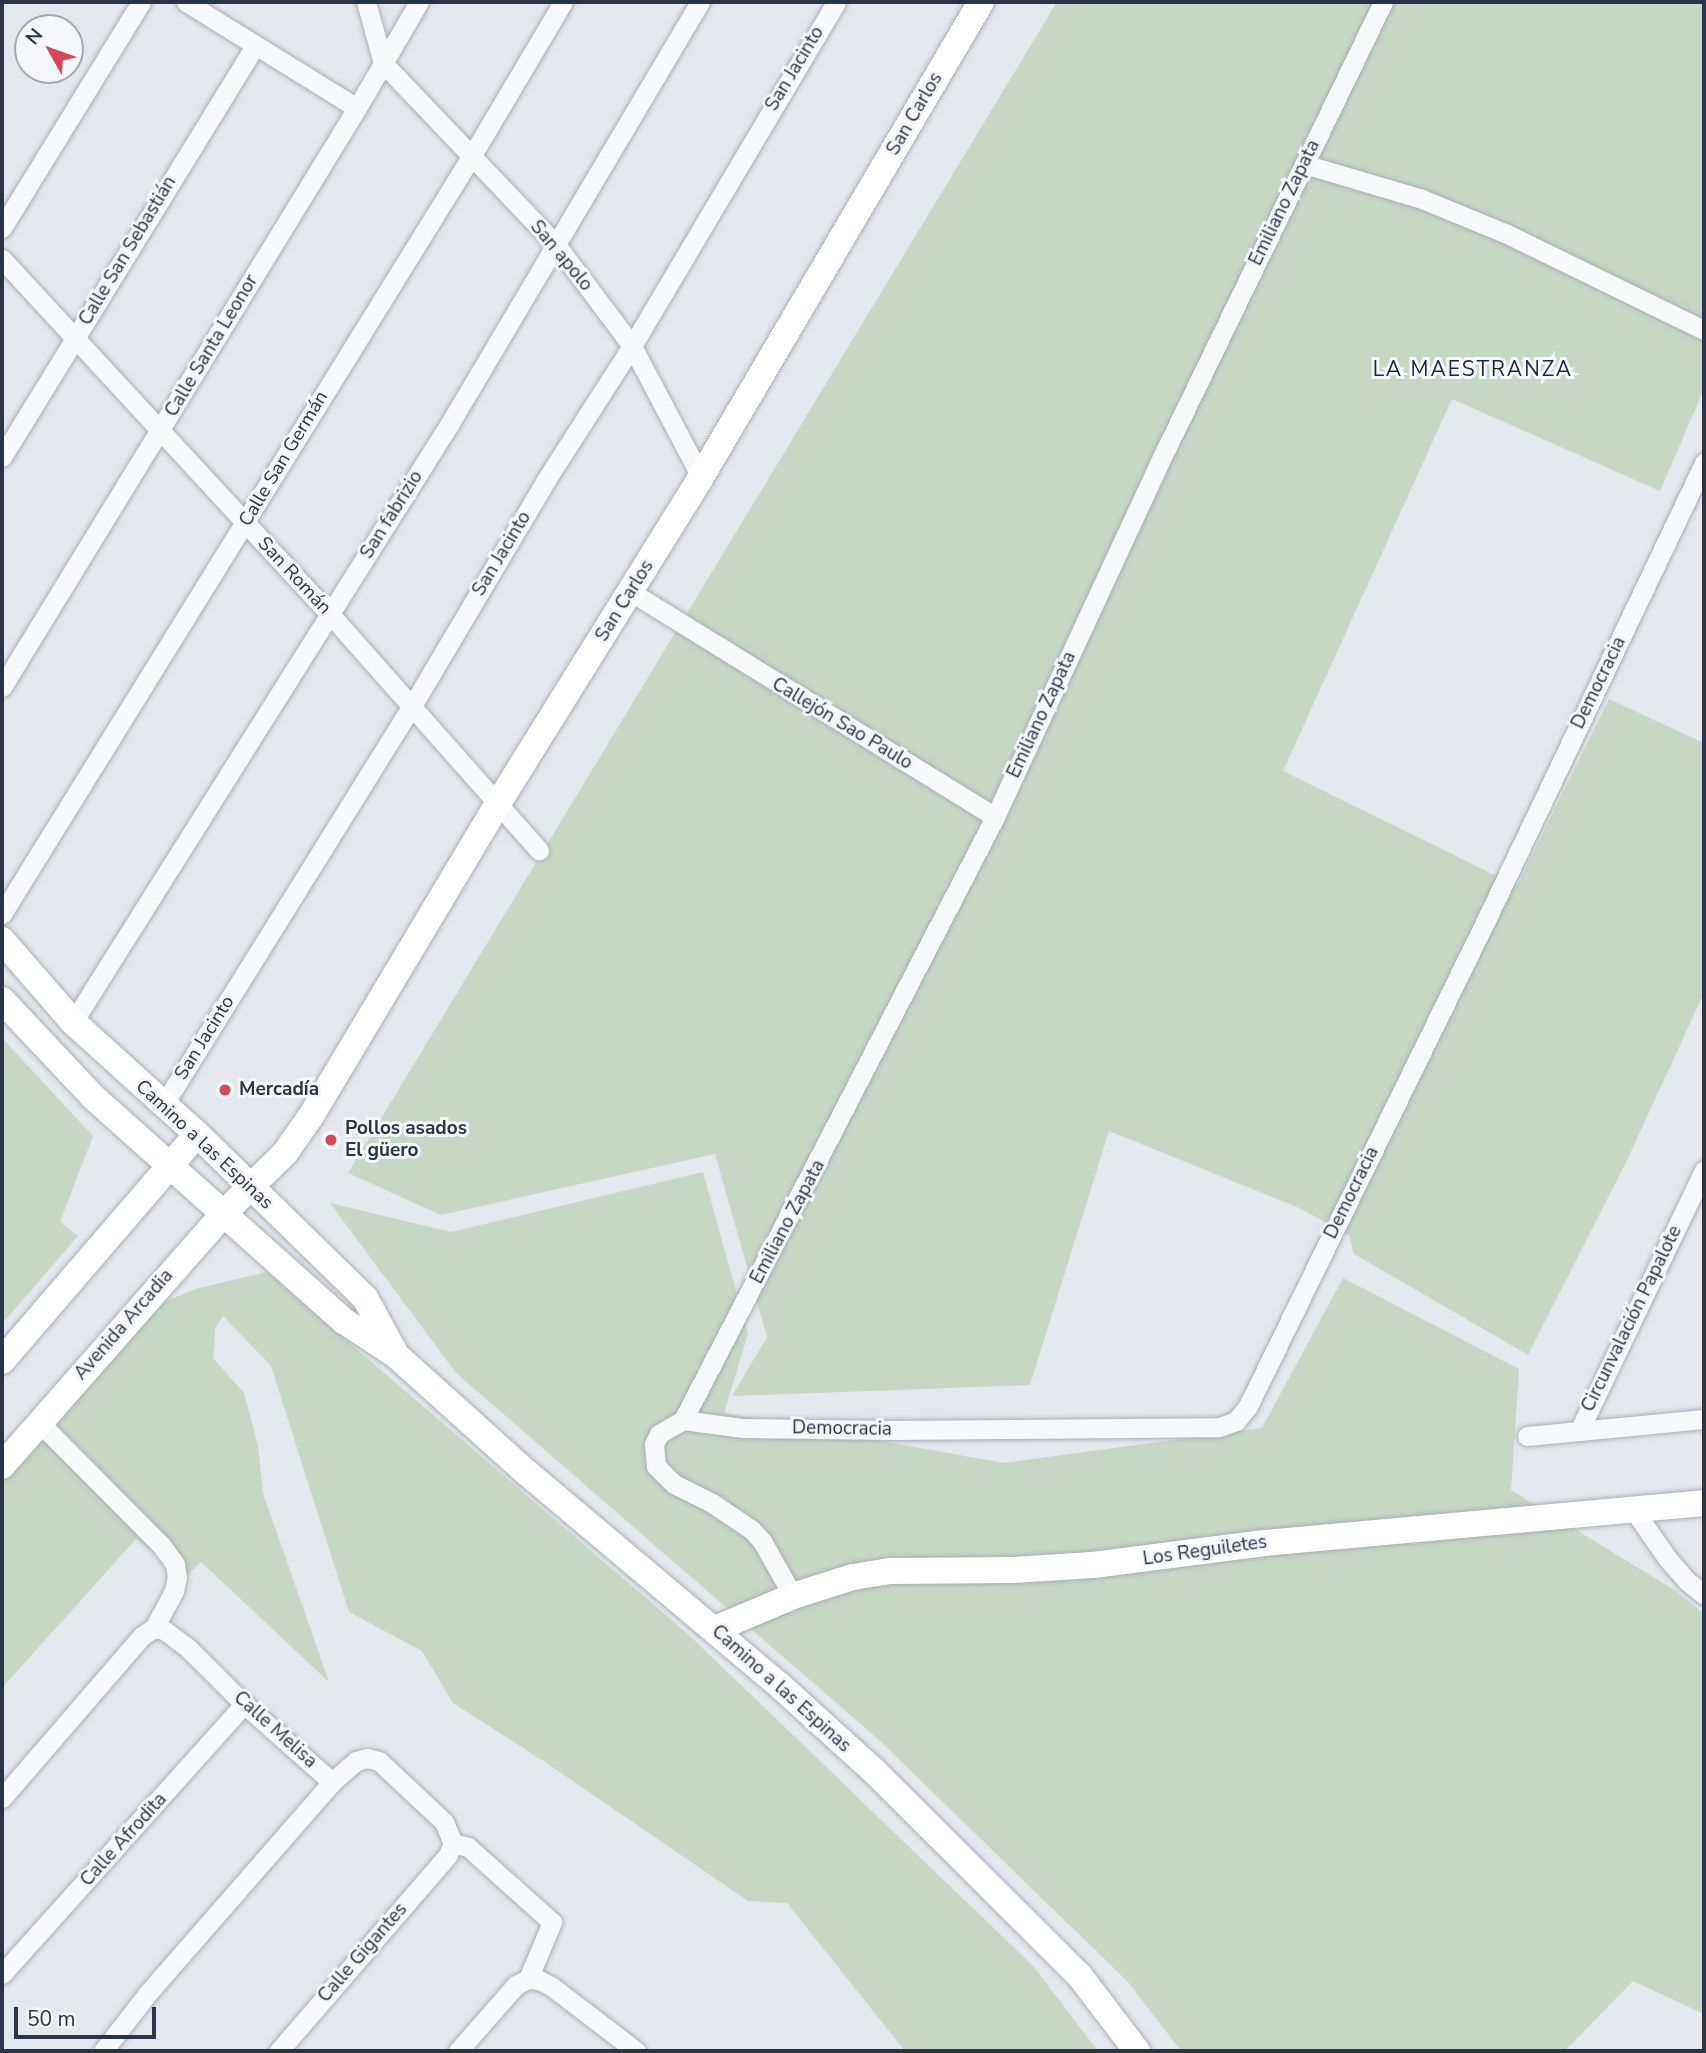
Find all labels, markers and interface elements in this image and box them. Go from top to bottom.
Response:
north arrow [14,14,84,84]
text: N [20,23,49,51]
street label: San Jacinto [761,23,829,115]
street label: San Carlos [882,68,948,160]
street label: Emiliano Zapata [1245,136,1325,270]
street label: Calle San Sebastián [74,172,182,330]
street label: San apolo [525,216,597,296]
street label: Calle Santa Leonor [161,271,263,421]
district label: LA MAESTRANZA [1374,356,1572,382]
street label: Calle San Germán [235,387,333,531]
street label: San fabrizio [356,467,428,563]
street label: San Jacinto [468,508,536,600]
street label: San Román [252,533,336,619]
street label: San Carlos [591,556,659,646]
street label: Democracia [1567,633,1631,733]
street label: Emiliano Zapata [1003,648,1081,782]
street label: Callejón Sao Paulo [768,673,916,775]
street label: San Jacinto [170,992,240,1084]
street label: Camino a las Espinas [131,1075,277,1215]
place label: Mercadía [239,1079,319,1101]
marker: Mercadía [217,1082,233,1098]
place label: Pollos asados El güero [345,1118,467,1162]
marker: Pollos asados El güero [323,1132,339,1148]
street label: Democracia [1320,1143,1384,1243]
street label: Emiliano Zapata [746,1156,830,1288]
street label: Circunvalación Papalote [1577,1222,1687,1416]
street label: Avenida Arcadia [70,1265,178,1385]
street label: Democracia [792,1417,892,1441]
street label: Los Reguiletes [1142,1531,1268,1571]
street label: Camino a las Espinas [707,1620,855,1758]
street label: Calle Melisa [229,1687,321,1773]
street label: Calle Afrodita [76,1788,172,1892]
street label: Calle Gigantes [313,1898,413,2008]
scale bar [18,1994,159,2038]
text: 50 m [27,2005,76,2033]

